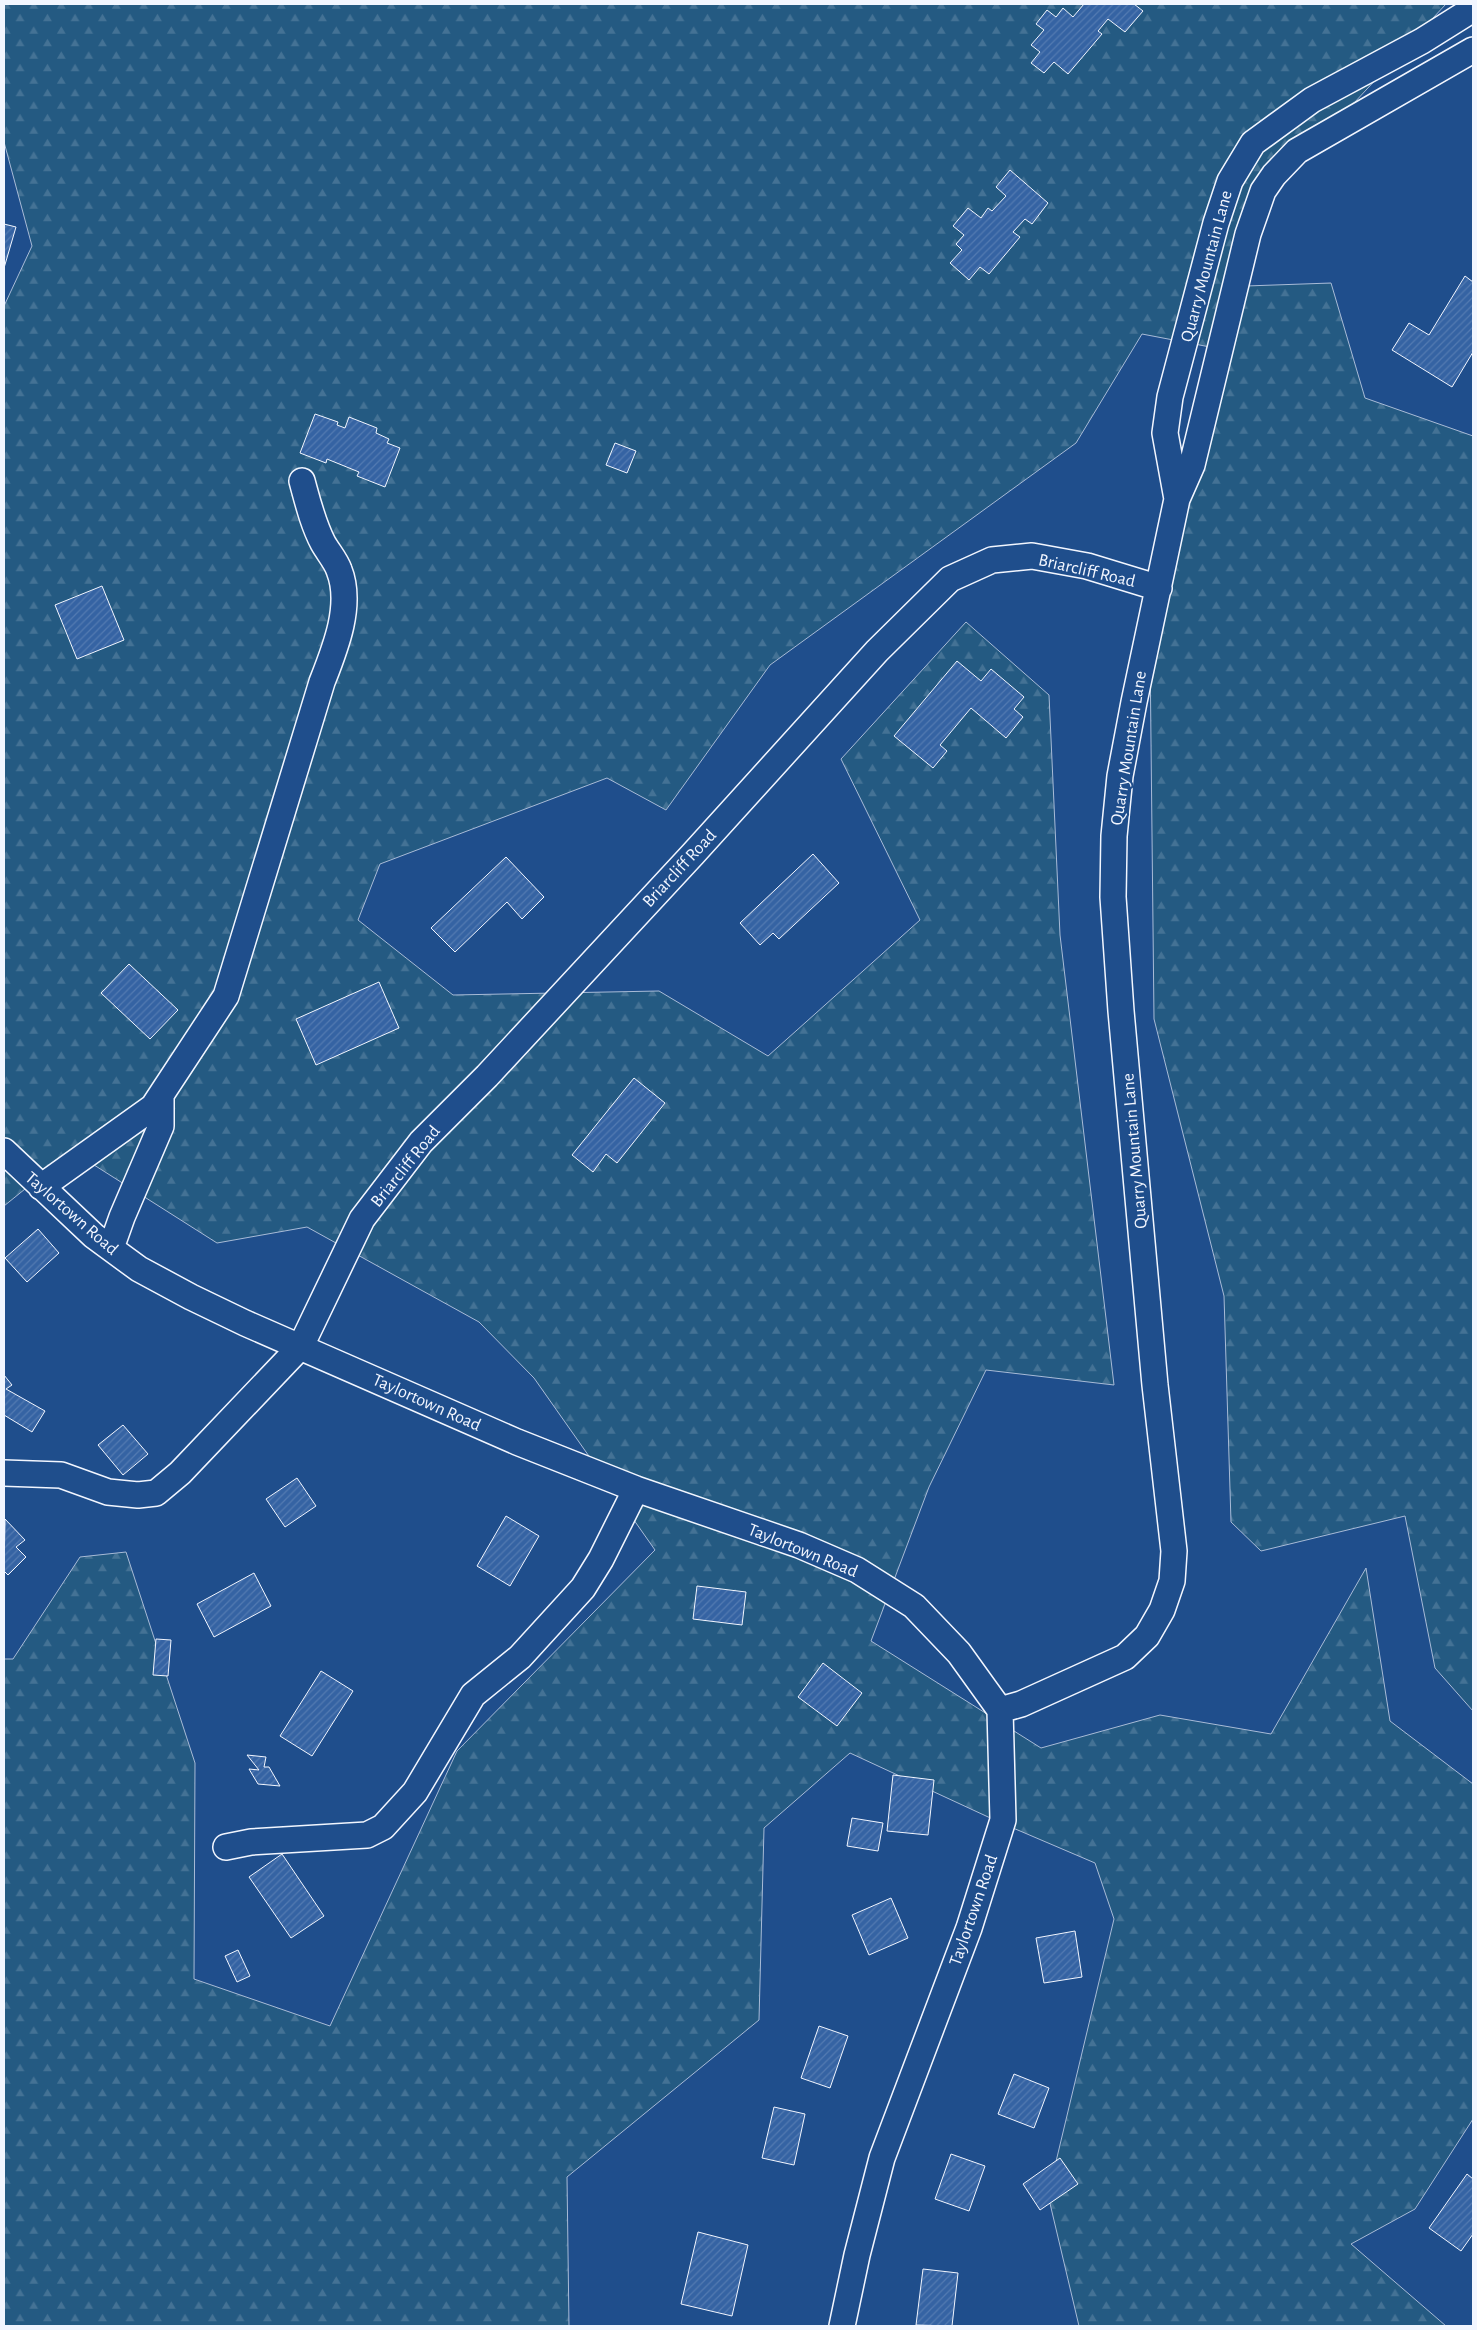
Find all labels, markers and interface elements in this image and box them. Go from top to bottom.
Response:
street label: Quarry Mountain Lane [1178,189,1236,344]
street label: Briarcliff Road [1037,551,1137,591]
street label: Quarry Mountain Lane [1108,670,1150,827]
street label: Briarcliff Road [639,826,720,911]
street label: Quarry Mountain Lane [1119,1072,1151,1229]
street label: Briarcliff Road [368,1123,444,1211]
street label: Taylortown Road [21,1169,121,1259]
street label: Taylortown Road [370,1371,484,1435]
street label: Taylortown Road [745,1521,860,1581]
street label: Taylortown Road [946,1852,1001,1968]

